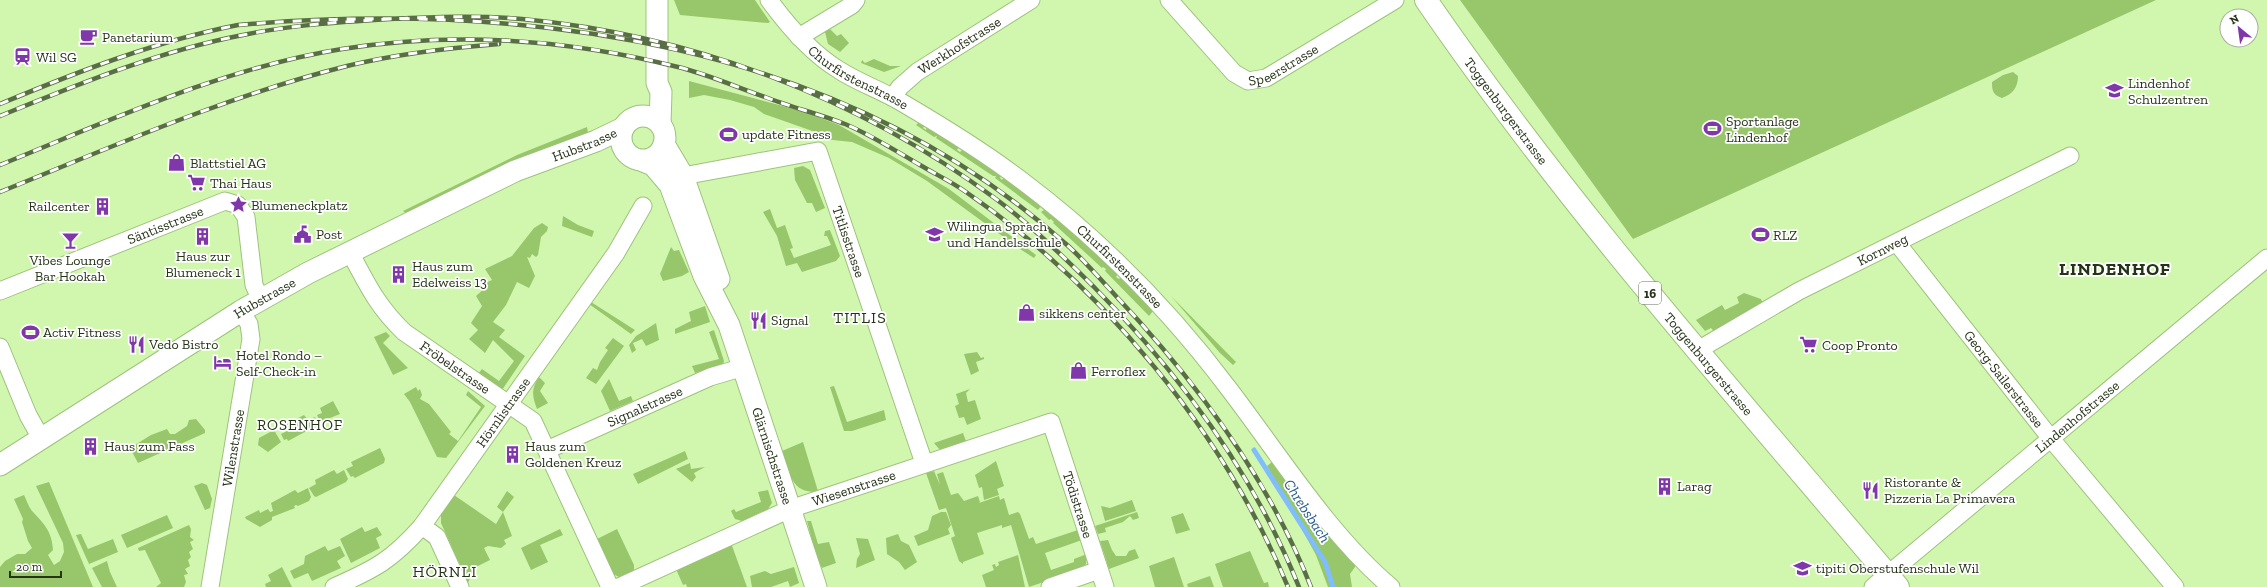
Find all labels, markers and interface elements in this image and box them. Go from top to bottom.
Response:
north arrow [2219,8,2259,48]
text: N [2228,12,2242,27]
street label: Werkhofstrasse [915,13,1004,78]
cafe icon: Panetarium [79,27,99,47]
place label: Panetarium [102,29,173,46]
street label: Speerstrasse [1247,40,1322,90]
street label: Churfirstenstrasse [804,42,912,114]
station icon: Wil SG [13,47,33,67]
place label: Wil SG [36,49,77,66]
street label: Toggenburgerstrasse [1460,55,1552,169]
place label: Lindenhof Schulzentren [2128,75,2208,108]
school or university icon: Lindenhof Schulzentren [2105,81,2125,101]
place label: Sportanlage Lindenhof [1726,113,1799,146]
sports icon: Sportanlage Lindenhof [1703,119,1723,139]
street label: Hubstrasse [550,124,620,166]
sports icon: update Fitness [719,124,739,144]
place label: update Fitness [742,126,831,143]
shop icon: Blattstiel AG [167,153,187,173]
place label: Blattstiel AG [190,155,266,172]
supermarket icon: Thai Haus [187,173,207,193]
place label: Thai Haus [210,175,272,192]
place icon: Blumeneckplatz [228,195,248,215]
building icon: Railcenter [93,196,113,216]
place label: Blumeneckplatz [251,197,348,214]
place label: Railcenter [28,198,90,215]
street label: Säntisstrasse [125,202,206,248]
street label: Titlisstrasse [828,204,868,280]
place label: Wilingua Sprach und Handelsschule [947,218,1062,251]
street label: Churfirstenstrasse [1073,221,1166,312]
public building icon: Post [293,224,313,244]
school or university icon: Wilingua Sprach und Handelsschule [924,224,944,244]
sports icon: RLZ [1750,225,1770,245]
building icon: Haus zur Blumeneck 1 [193,226,213,246]
place label: Post [316,226,343,243]
place label: RLZ [1773,227,1797,244]
bar icon: Vibes Lounge Bar Hookah [60,230,80,250]
street label: Kornweg [1854,230,1911,270]
place label: Haus zur Blumeneck 1 [165,248,241,281]
place label: Vibes Lounge Bar Hookah [28,252,111,285]
place label: Haus zum Edelweiss 13 [412,258,487,291]
district label: LINDENHOF [2059,258,2171,280]
building icon: Haus zum Edelweiss 13 [389,264,409,284]
street label: Hubstrasse [231,274,299,322]
road number: 16 [1639,282,1661,304]
shop icon: sikkens center [1016,303,1036,323]
place label: sikkens center [1039,305,1126,322]
district label: TITLIS [833,308,887,327]
street label: Toggenburgerstrasse [1660,309,1757,419]
restaurant icon: Signal [748,310,768,330]
place label: Signal [771,312,809,329]
sports icon: Activ Fitness [20,322,40,342]
place label: Activ Fitness [43,324,121,341]
street label: Georg-Sailerstrasse [1960,327,2047,432]
restaurant icon: Vedo Bistro [126,334,146,354]
supermarket icon: Coop Pronto [1799,335,1819,355]
place label: Vedo Bistro [148,336,219,353]
place label: Coop Pronto [1822,337,1898,354]
street label: Fröbelstrasse [417,338,494,398]
place label: Hotel Rondo – Self-Check-in [236,347,323,380]
hotel icon: Hotel Rondo – Self-Check-in [213,353,233,373]
shop icon: Ferroflex [1068,361,1088,381]
place label: Ferroflex [1091,363,1146,380]
street label: Hörnlistrasse [473,374,534,451]
street label: Lindenhofstrasse [2032,377,2123,457]
street label: Signalstrasse [605,382,685,431]
street label: Glärnischstrasse [748,405,796,507]
street label: Wilenstrasse [219,408,248,488]
district label: ROSENHOF [257,416,343,434]
building icon: Haus zum Fass [81,436,101,456]
place label: Haus zum Fass [104,438,195,455]
place label: Haus zum Goldenen Kreuz [525,438,622,471]
building icon: Haus zum Goldenen Kreuz [502,444,522,464]
street label: Wiesenstrasse [810,466,898,510]
street label: Tödistrasse [1059,469,1097,541]
place label: Ristorante & Pizzeria La Primavera [1884,474,2016,507]
water label: Chrebsbach [1280,476,1334,546]
building icon: Larag [1654,476,1674,496]
place label: Larag [1677,478,1712,495]
restaurant icon: Ristorante & Pizzeria La Primavera [1861,480,1881,500]
scale bar [10,553,61,579]
school or university icon: tipiti Oberstufenschule Wil [1793,558,1813,578]
text: 20 m [16,560,43,574]
place label: tipiti Oberstufenschule Wil [1816,560,1979,577]
district label: HÖRNLI [413,562,477,581]

